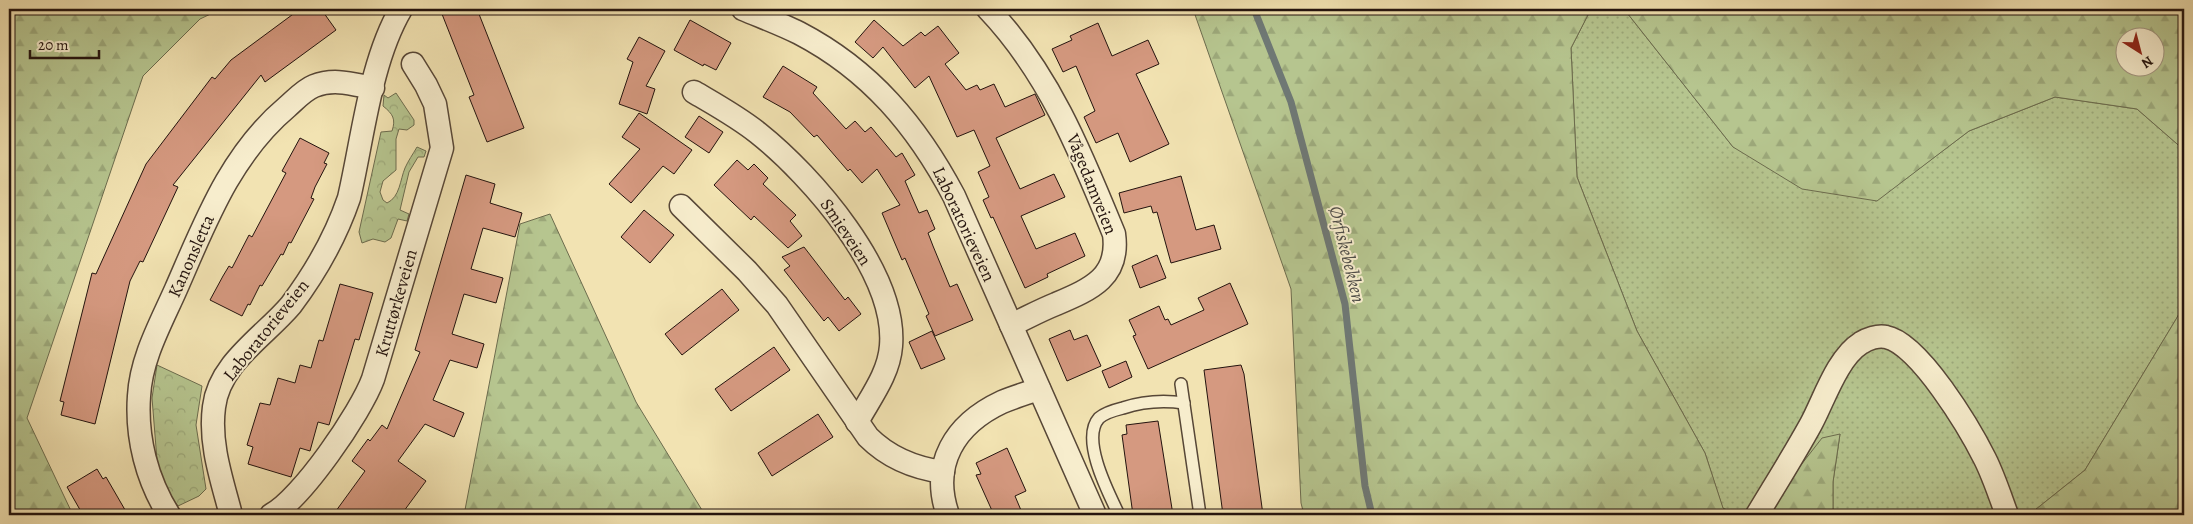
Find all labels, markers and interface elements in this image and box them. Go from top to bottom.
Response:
scale bar [30,28,99,60]
north arrow [2116,28,2166,78]
text: 20 m [38,35,69,55]
text: N [2138,51,2157,73]
street label: Vågedamveien [1061,129,1123,238]
street label: Laboratorieveien [927,163,1001,286]
street label: Smieveien [815,194,877,270]
water label: Ørfiskebekken [1322,203,1372,305]
street label: Kanonsletta [162,210,220,301]
street label: Kruttørkeveien [369,246,423,360]
street label: Laboratorieveien [218,274,315,386]

